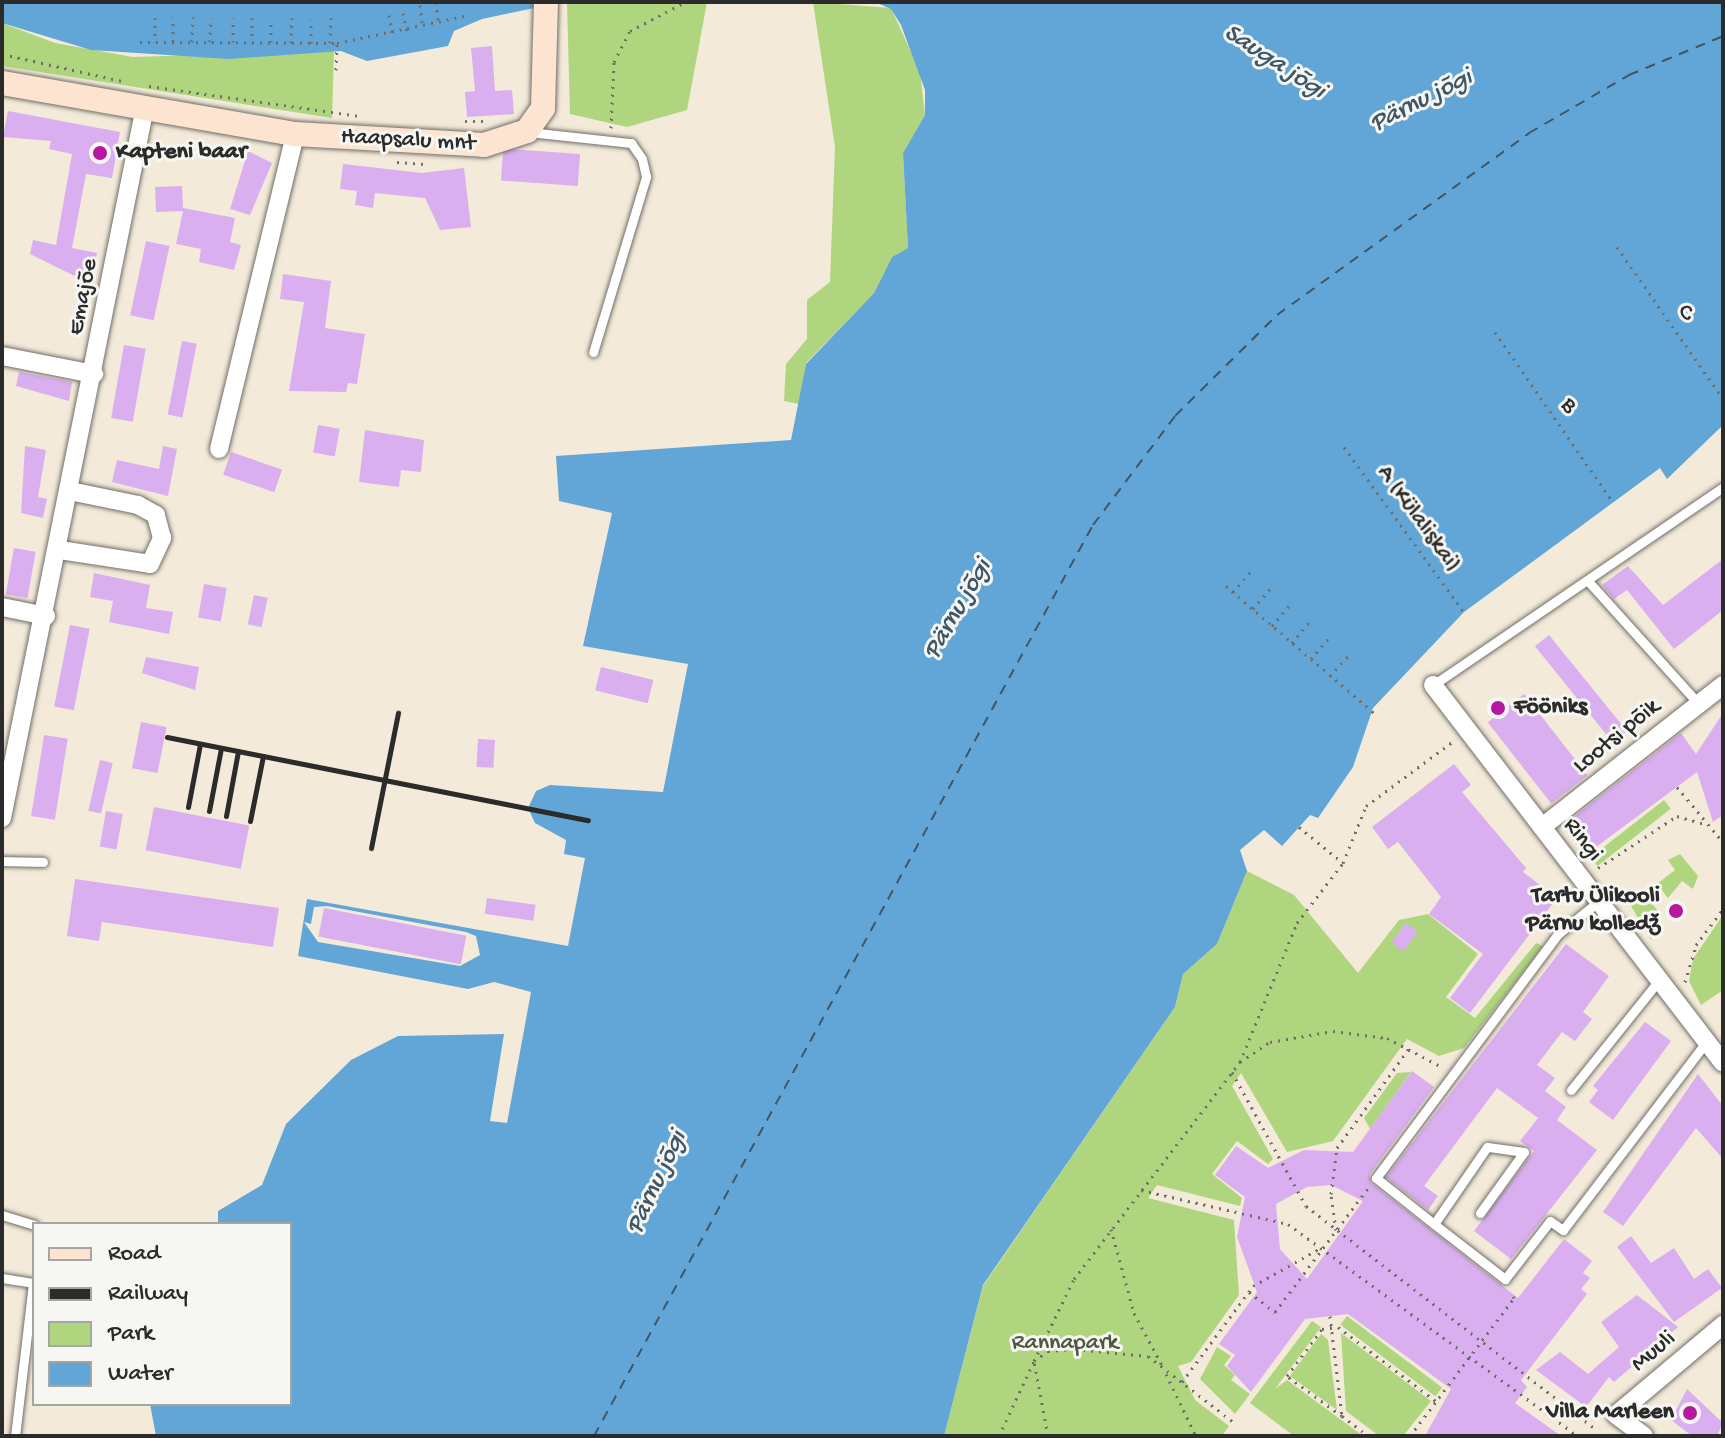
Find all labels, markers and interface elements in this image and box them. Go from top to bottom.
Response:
water label: Sauga jõgi [1217,18,1331,108]
water label: Pärnu jõgi [1366,63,1478,141]
street label: Haapsalu mnt [340,123,476,159]
place label: Kapteni baar [116,139,247,167]
marker: Kapteni baar [91,144,109,162]
street label: Emajõe [63,256,105,338]
street label: C [1669,299,1701,327]
street label: B [1553,393,1583,419]
street label: A (Külaliskai) [1370,460,1466,578]
water label: Pärnu jõgi [918,554,1000,666]
street label: Lootsi põik [1568,693,1666,781]
place label: Fööniks [1514,694,1587,722]
marker: Fööniks [1489,699,1507,717]
street label: Ringi [1556,812,1608,868]
place label: Tartu Ülikooli Pärnu kolledž [1526,883,1660,939]
marker: Tartu Ülikooli Pärnu kolledž [1667,902,1685,920]
water label: Pärnu jõgi [621,1126,695,1240]
legend [32,1222,292,1406]
text: Road [108,1240,160,1269]
text: Railway [108,1280,188,1309]
text: Park [108,1320,154,1349]
street label: Muuli [1626,1325,1682,1379]
park label: Rannapark [1012,1330,1118,1358]
text: Water [108,1360,172,1389]
place label: Villa Marleen [1546,1399,1674,1427]
marker: Villa Marleen [1681,1404,1699,1422]

